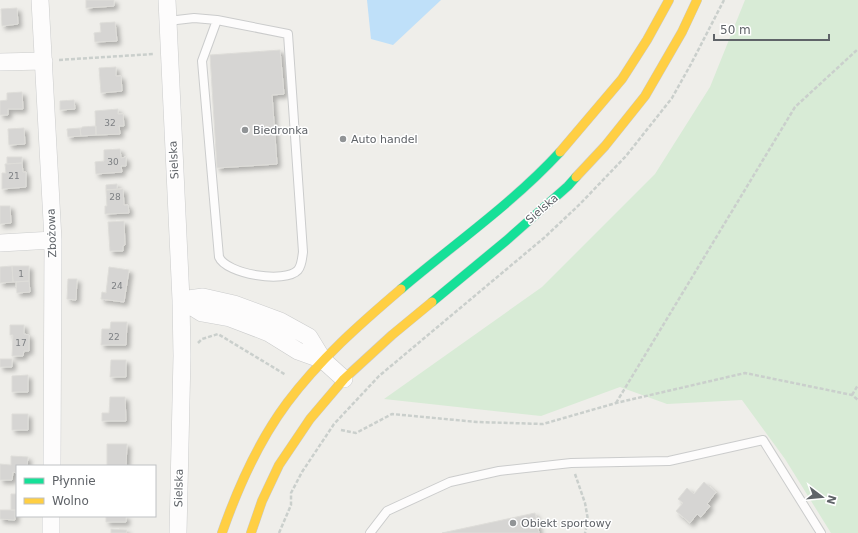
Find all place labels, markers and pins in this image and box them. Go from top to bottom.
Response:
place label: Biedronka [253,124,308,137]
marker: Biedronka [240,125,250,135]
place label: Auto handel [351,133,418,146]
marker: Auto handel [338,134,348,144]
place label: Obiekt sportowy [521,517,612,530]
marker: Obiekt sportowy [508,518,518,528]

